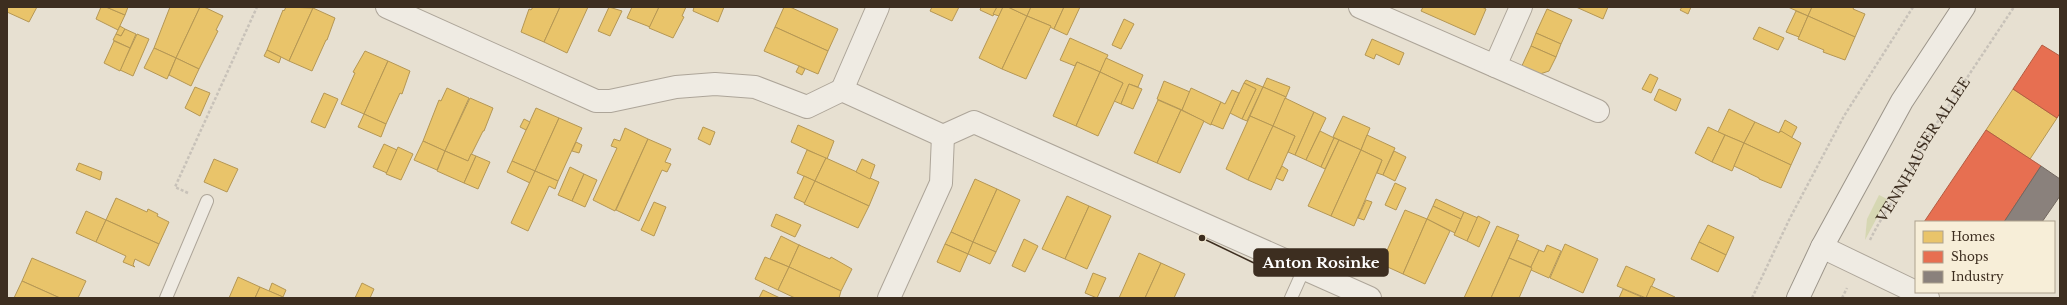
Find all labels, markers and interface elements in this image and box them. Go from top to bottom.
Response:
street label: VENNHAUSER ALLEE [1872,74,1974,226]
legend [1915,221,2055,293]
text: Homes [1951,229,1995,244]
callout: Anton Rosinke [1254,249,1388,276]
text: Shops [1951,249,1988,264]
text: Anton Rosinke [1261,253,1380,272]
text: Industry [1951,269,2004,284]

